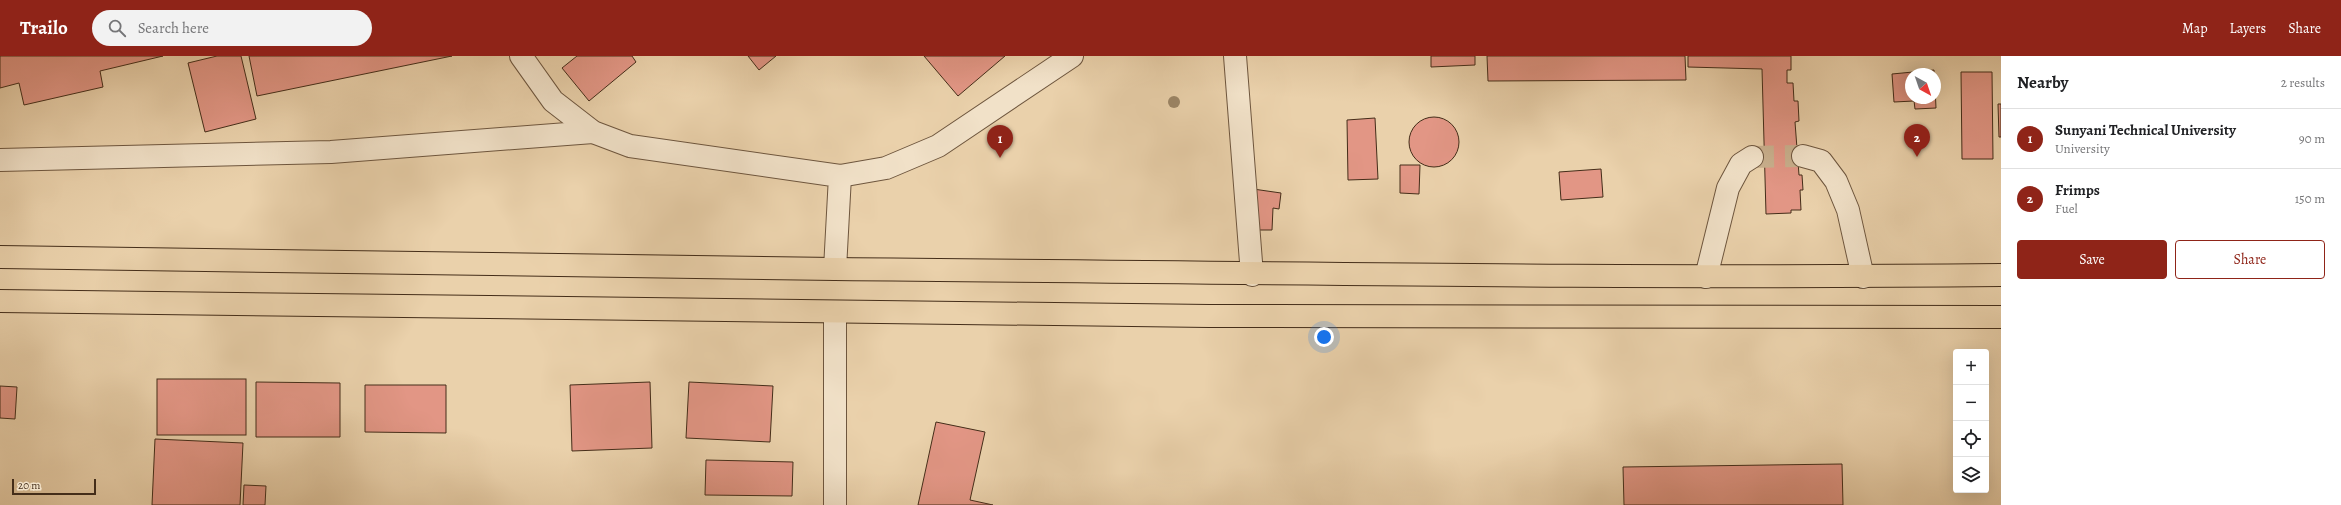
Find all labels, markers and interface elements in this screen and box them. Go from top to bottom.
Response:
search box [92,10,372,46]
text: Trailo [20,15,68,41]
icon: search [106,17,128,39]
text: Search here [138,18,209,38]
text: Map [2182,19,2208,38]
text: Layers [2230,19,2266,38]
text: Share [2288,19,2321,38]
north arrow [1905,68,1941,104]
text: Nearby [2017,71,2068,94]
text: 2 results [2281,74,2325,91]
text: Sunyani Technical University [2055,120,2236,140]
pin: 2 [1904,124,1930,157]
pin: 1 [987,125,1013,158]
text: 1 [2028,130,2032,147]
text: 90 m [2299,130,2325,147]
text: University [2055,140,2110,157]
text: Frimps [2055,180,2100,200]
text: 2 [2027,190,2033,207]
text: 150 m [2295,190,2325,207]
text: Fuel [2055,200,2078,217]
button: Save [2017,240,2167,279]
button: Share [2175,240,2325,279]
your location [1314,327,1334,347]
map controls [1953,349,1989,493]
button: + [1953,349,1989,385]
button: − [1953,385,1989,421]
button: locate [1953,421,1989,457]
button: layers [1953,457,1989,493]
scale bar [12,477,96,496]
text: 20 m [18,478,40,493]

